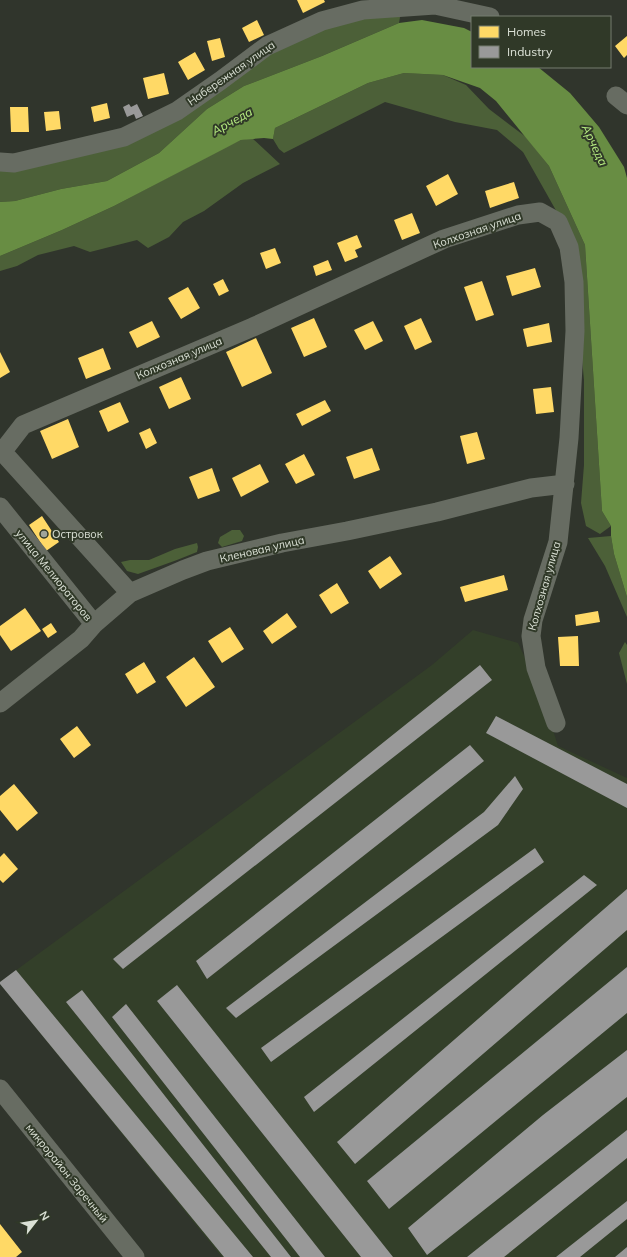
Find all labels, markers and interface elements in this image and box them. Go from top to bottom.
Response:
legend [471,16,611,68]
text: Homes [507,24,546,39]
street label: Набережная улица [185,38,277,108]
text: Industry [507,44,553,59]
water label: Арчеда [208,104,255,139]
water label: Арчеда [578,121,611,168]
street label: Колхозная улица [431,208,523,252]
street label: Колхозная улица [134,334,224,382]
street label: улица Мелиораторов [13,526,95,624]
place label: Островок [52,527,103,541]
marker: Островок [39,529,49,539]
street label: Кленовая улица [218,532,306,566]
street label: Колхозная улица [525,540,563,632]
street label: микрорайон Заречный [23,1121,111,1225]
north arrow [16,1201,56,1241]
text: N [36,1209,53,1223]

